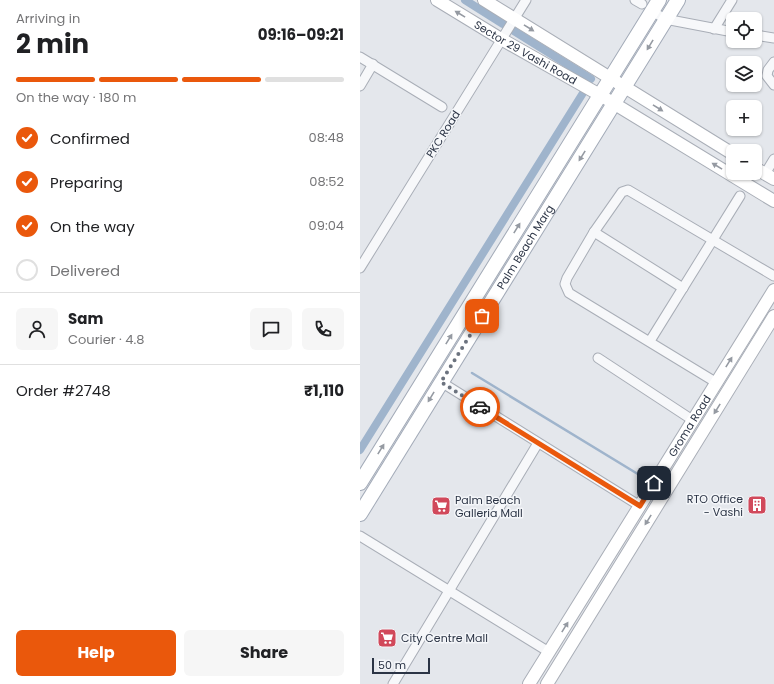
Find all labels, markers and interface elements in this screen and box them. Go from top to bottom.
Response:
text: Arriving in [16,9,80,28]
one-way arrow [454,10,466,17]
map controls [726,12,762,180]
button: locate [726,12,762,48]
street label: Sector 29 Vashi Road [471,17,580,88]
text: 09:16–09:21 [258,24,344,45]
one-way arrow [524,24,534,32]
text: 2 min [16,26,89,62]
one-way arrow [646,40,654,50]
button: layers [726,56,762,92]
text: On the way · 180 m [16,88,136,107]
button: + [726,100,762,136]
one-way arrow [653,104,663,112]
street label: PKC Road [422,107,464,161]
icon: check [16,127,38,149]
text: Confirmed [50,128,130,149]
text: 08:48 [308,128,344,147]
button: − [726,144,762,180]
one-way arrow [578,151,586,161]
one-way arrow [711,163,723,170]
icon: check [16,171,38,193]
text: Preparing [50,172,123,193]
text: 08:52 [309,172,344,191]
street label: Palm Beach Marg [493,202,558,292]
icon: check [16,215,38,237]
text: On the way [50,216,135,237]
text: 09:04 [309,216,344,235]
one-way arrow [514,222,521,234]
text: Delivered [50,260,120,281]
pin [465,299,499,333]
icon: bag [471,305,493,327]
button: person [16,308,58,350]
text: Sam [68,308,103,329]
button: chat [250,308,292,350]
button: phone [302,308,344,350]
text: Courier · 4.8 [68,330,144,349]
one-way arrow [445,334,453,344]
one-way arrow [726,356,733,368]
text: Order #2748 [16,380,111,401]
text: ₹1,110 [304,380,344,401]
courier [460,387,500,427]
one-way arrow [428,391,435,403]
street label: Groma Road [664,392,715,460]
icon: car [469,396,491,418]
one-way arrow [713,403,720,415]
one-way arrow [377,443,384,455]
pin [637,466,671,500]
icon: home [643,472,665,494]
place label: RTO Office - Vashi [687,491,743,520]
place label: Palm Beach Galleria Mall [455,492,523,521]
building icon: RTO Office - Vashi [746,494,768,516]
supermarket icon: Palm Beach Galleria Mall [430,495,452,517]
one-way arrow [644,514,652,525]
one-way arrow [561,621,568,633]
supermarket icon: City Centre Mall [376,627,398,649]
button: Help [16,630,176,676]
button: Share [184,630,344,676]
place label: City Centre Mall [401,630,488,646]
scale bar [372,656,430,675]
text: 50 m [378,657,406,673]

